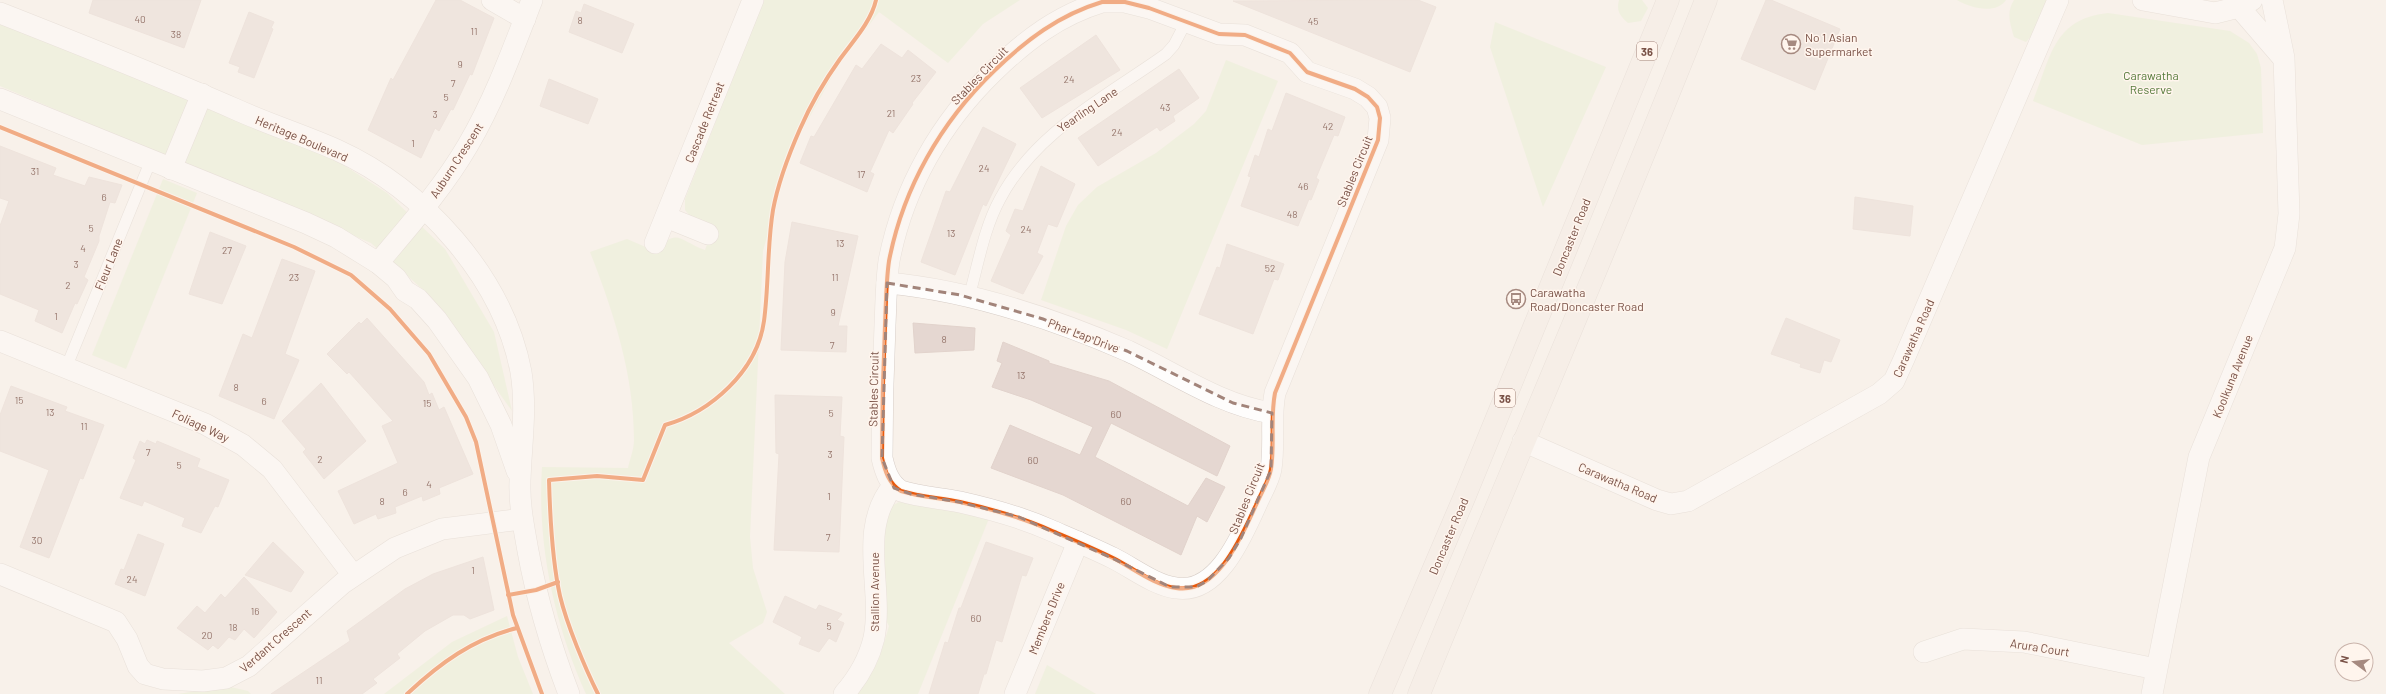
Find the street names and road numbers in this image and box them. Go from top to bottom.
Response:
road number: 36 [1637,42,1657,60]
street label: Stables Circuit [948,43,1010,107]
street label: Cascade Retreat [681,80,727,164]
street label: Yearling Lane [1054,84,1120,134]
street label: Heritage Boulevard [253,112,351,164]
street label: Auburn Crescent [426,120,486,200]
street label: Stables Circuit [1333,133,1375,209]
street label: Doncaster Road [1549,196,1593,278]
street label: Fleur Lane [91,236,125,292]
street label: Carawatha Road [1889,297,1937,379]
street label: Phar Lap Drive [1046,315,1122,355]
street label: Koolkuna Avenue [2209,332,2255,420]
street label: Stables Circuit [865,351,881,427]
road number: 36 [1495,389,1515,407]
street label: Foliage Way [170,406,232,445]
street label: Carawatha Road [1576,459,1660,505]
street label: Stables Circuit [1225,460,1267,536]
street label: Doncaster Road [1425,495,1471,577]
street label: Stallion Avenue [867,552,881,632]
street label: Members Drive [1025,580,1067,656]
street label: Verdant Crescent [236,605,314,675]
street label: Arura Court [2009,635,2071,659]

